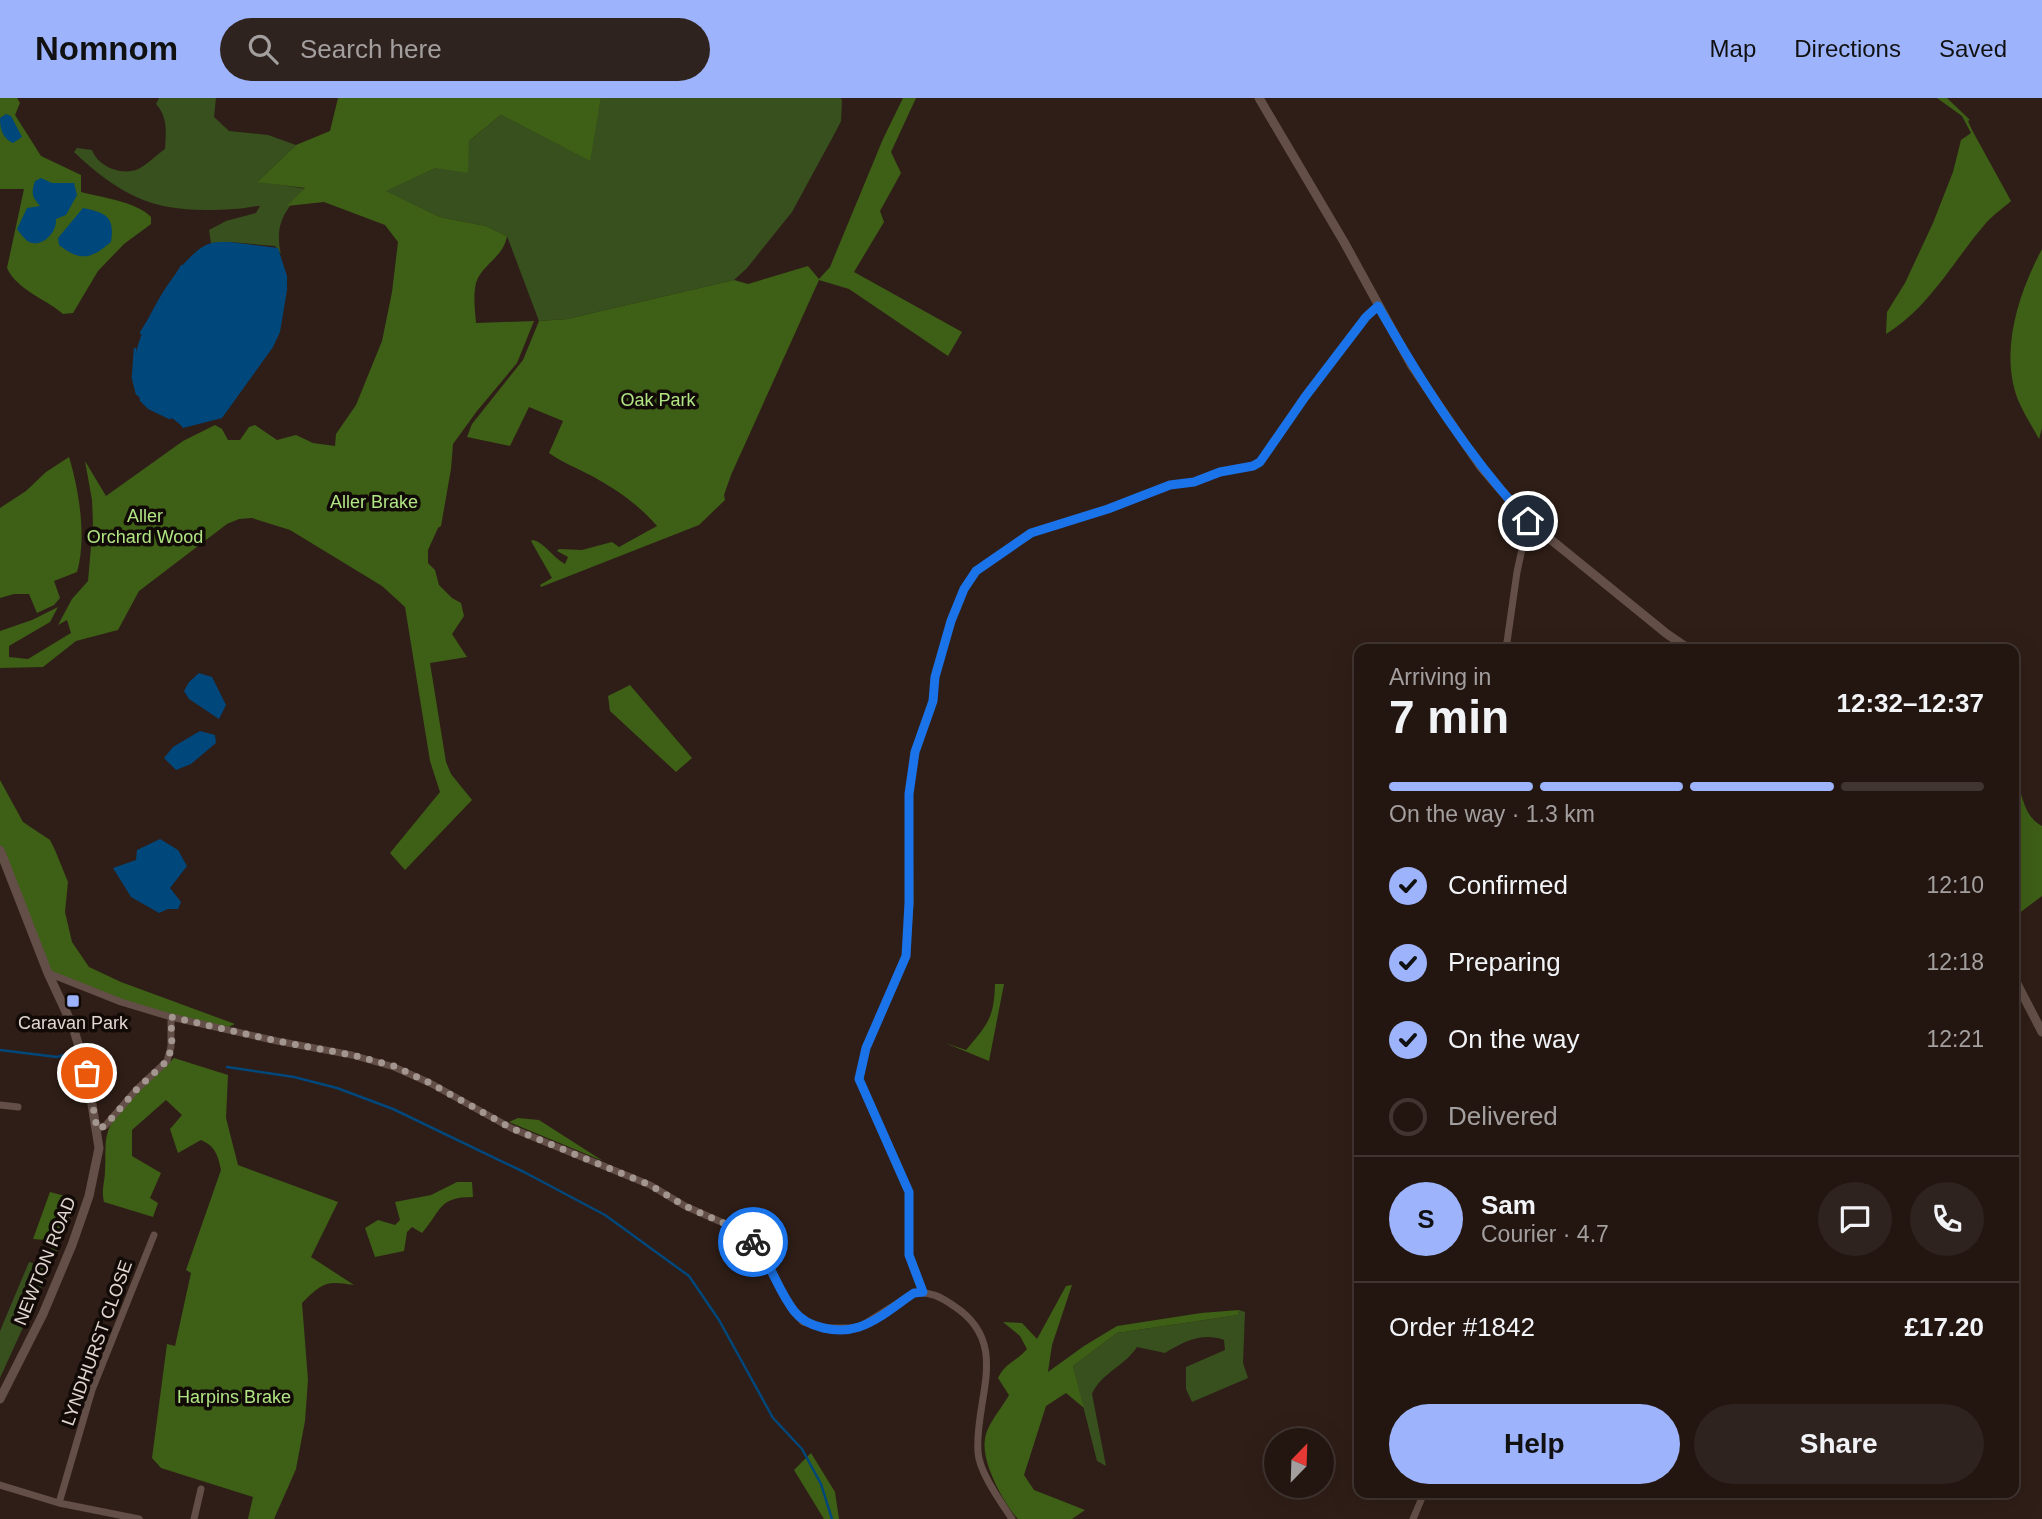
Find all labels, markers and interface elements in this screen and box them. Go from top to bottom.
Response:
search box [220,18,710,81]
text: Nomnom [35,30,178,67]
icon: search [244,30,282,68]
text: Search here [300,34,442,64]
text: Map [1710,35,1756,62]
text: Directions [1794,35,1901,62]
text: Saved [1939,35,2007,62]
park label: Oak Park [620,390,697,410]
pin [1498,491,1558,551]
park label: Aller Brake [330,492,418,512]
icon: home [1509,502,1547,540]
park label: Aller Orchard Wood [87,506,203,547]
text: Arriving in [1389,664,1491,690]
text: 12:32–12:37 [1837,688,1984,718]
text: 7 min [1389,691,1509,743]
text: On the way · 1.3 km [1389,801,1595,827]
icon: check [1389,867,1427,905]
text: Confirmed [1448,870,1568,900]
text: 12:10 [1926,872,1984,898]
icon: check [1389,944,1427,982]
text: Preparing [1448,947,1561,977]
text: 12:18 [1926,949,1984,975]
marker: Caravan Park [65,993,81,1009]
place label: Caravan Park [18,1013,129,1033]
icon: check [1389,1021,1427,1059]
text: On the way [1448,1024,1580,1054]
text: 12:21 [1926,1026,1984,1052]
pin [57,1043,117,1103]
icon: bag [68,1054,106,1092]
text: Delivered [1448,1101,1558,1131]
button: chat [1818,1182,1892,1256]
button: phone [1910,1182,1984,1256]
text: Sam [1481,1190,1536,1220]
street label: NEWTON ROAD [10,1194,80,1328]
text: S [1417,1204,1435,1234]
courier [718,1207,788,1277]
text: Courier · 4.7 [1481,1221,1609,1247]
icon: bike [734,1223,772,1261]
street label: LYNDHURST CLOSE [58,1258,136,1428]
text: Order #1842 [1389,1312,1535,1342]
text: £17.20 [1904,1312,1984,1342]
park label: Harpins Brake [177,1387,291,1407]
button: Help [1389,1404,1680,1484]
button: Share [1694,1404,1984,1484]
north arrow [1264,1428,1334,1498]
map controls [1264,1428,1334,1498]

